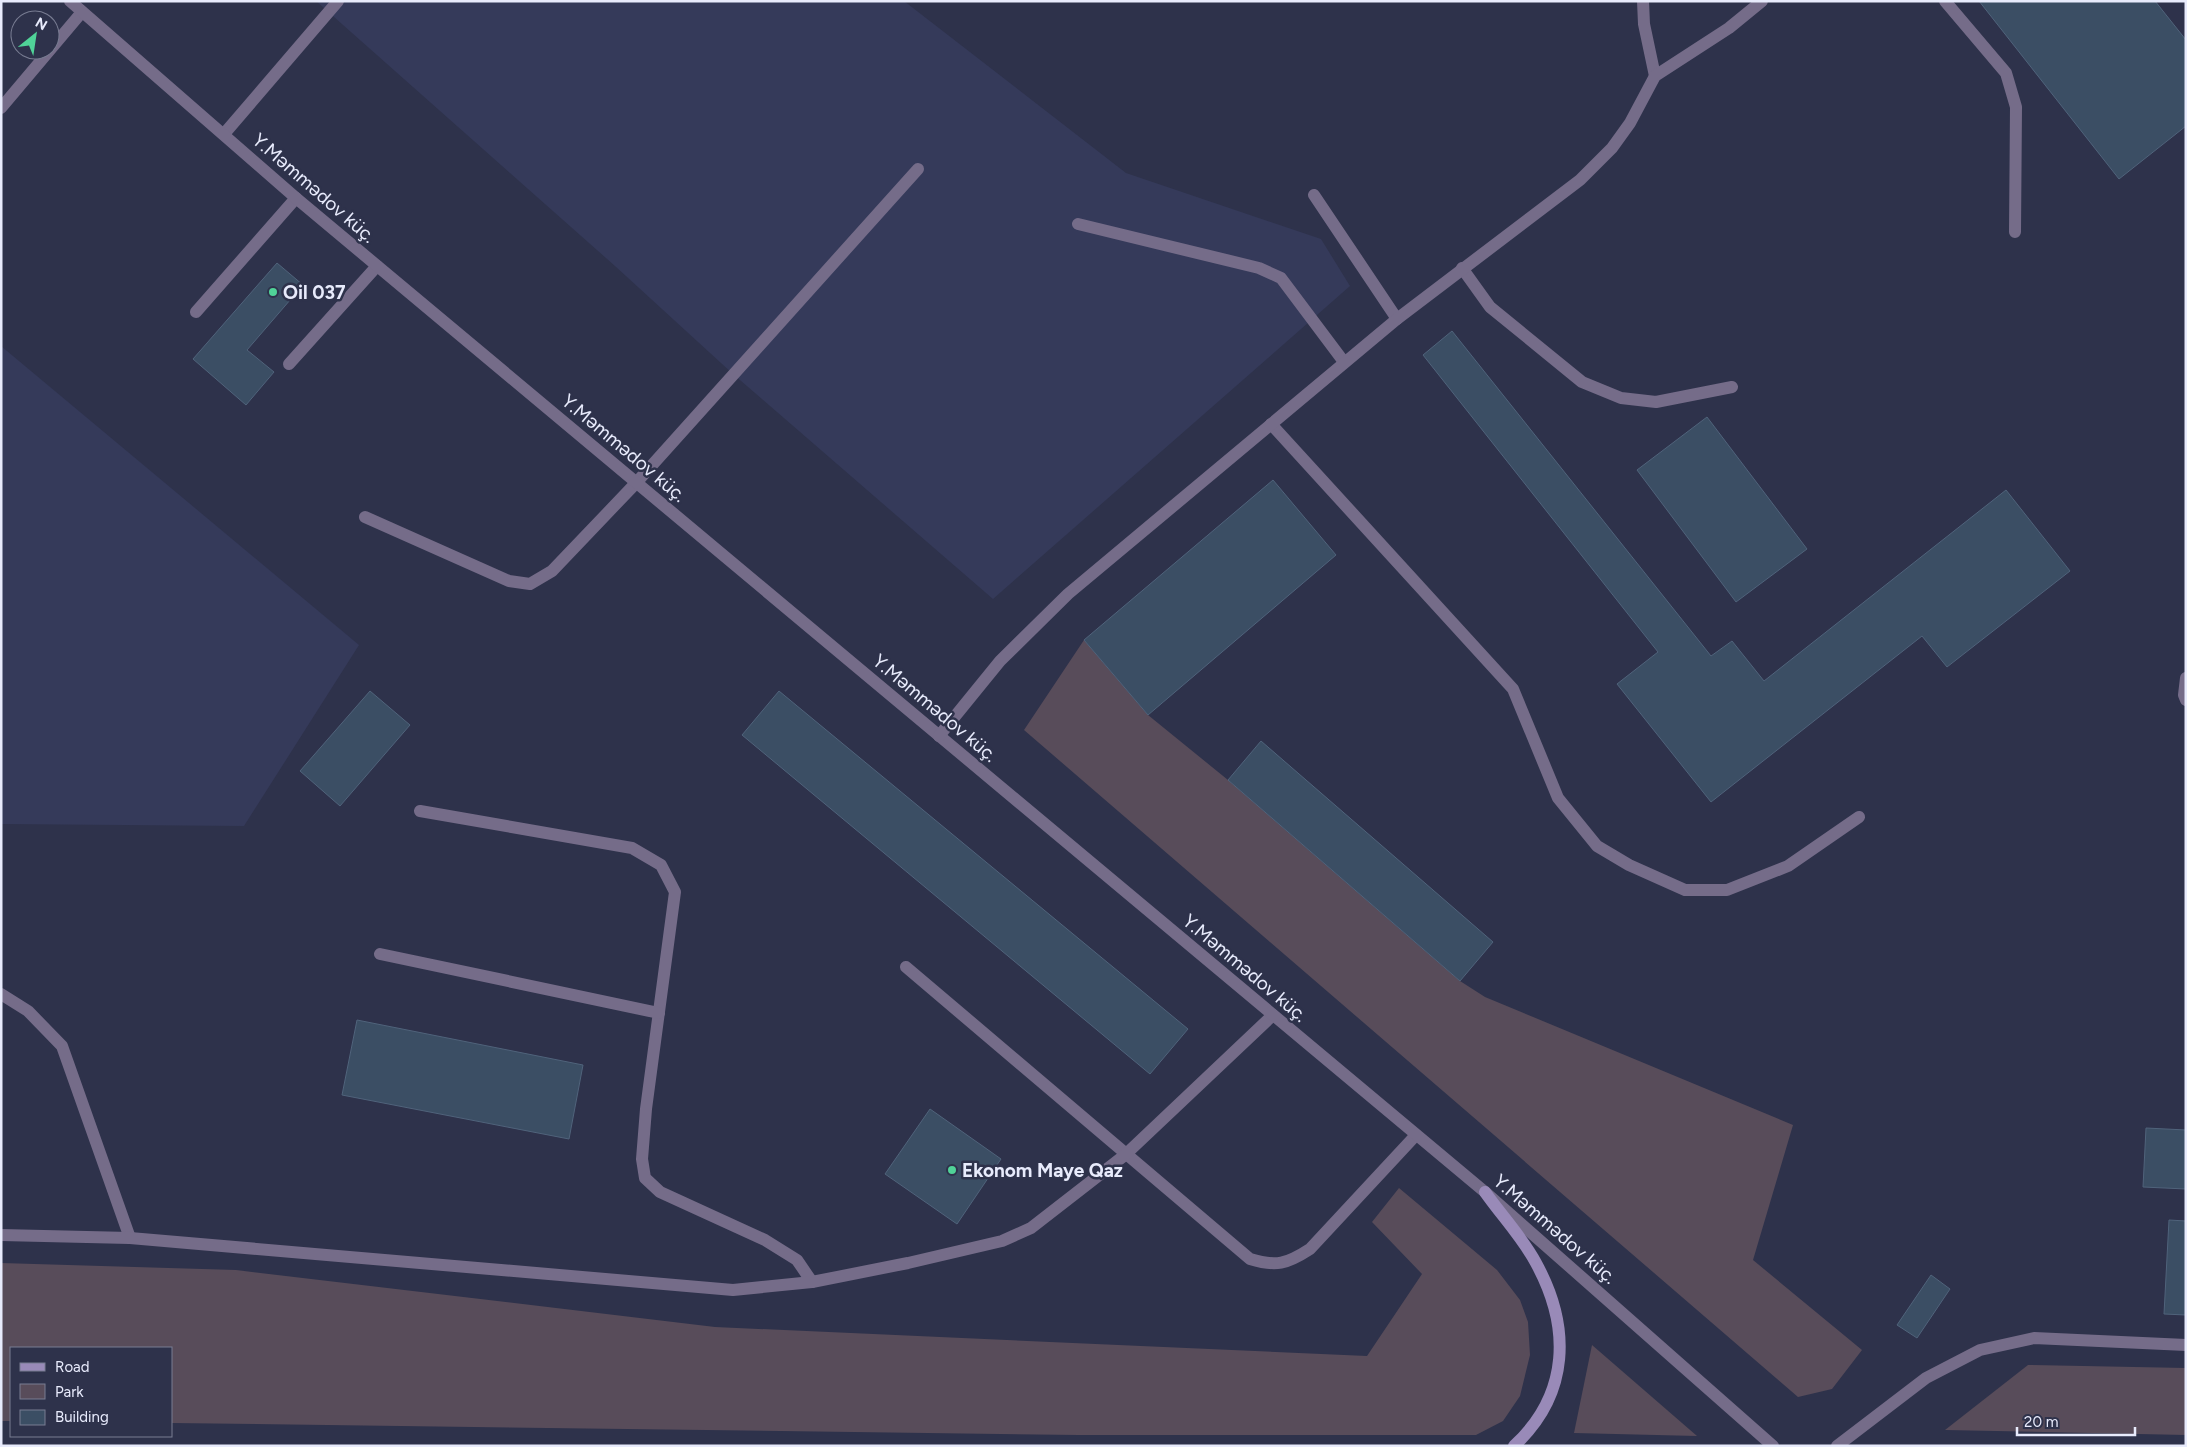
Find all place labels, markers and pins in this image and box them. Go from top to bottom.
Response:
place label: Oil 037 [283,281,346,304]
marker: Oil 037 [267,286,279,298]
place label: Ekonom Maye Qaz [962,1159,1123,1182]
marker: Ekonom Maye Qaz [946,1164,958,1176]

